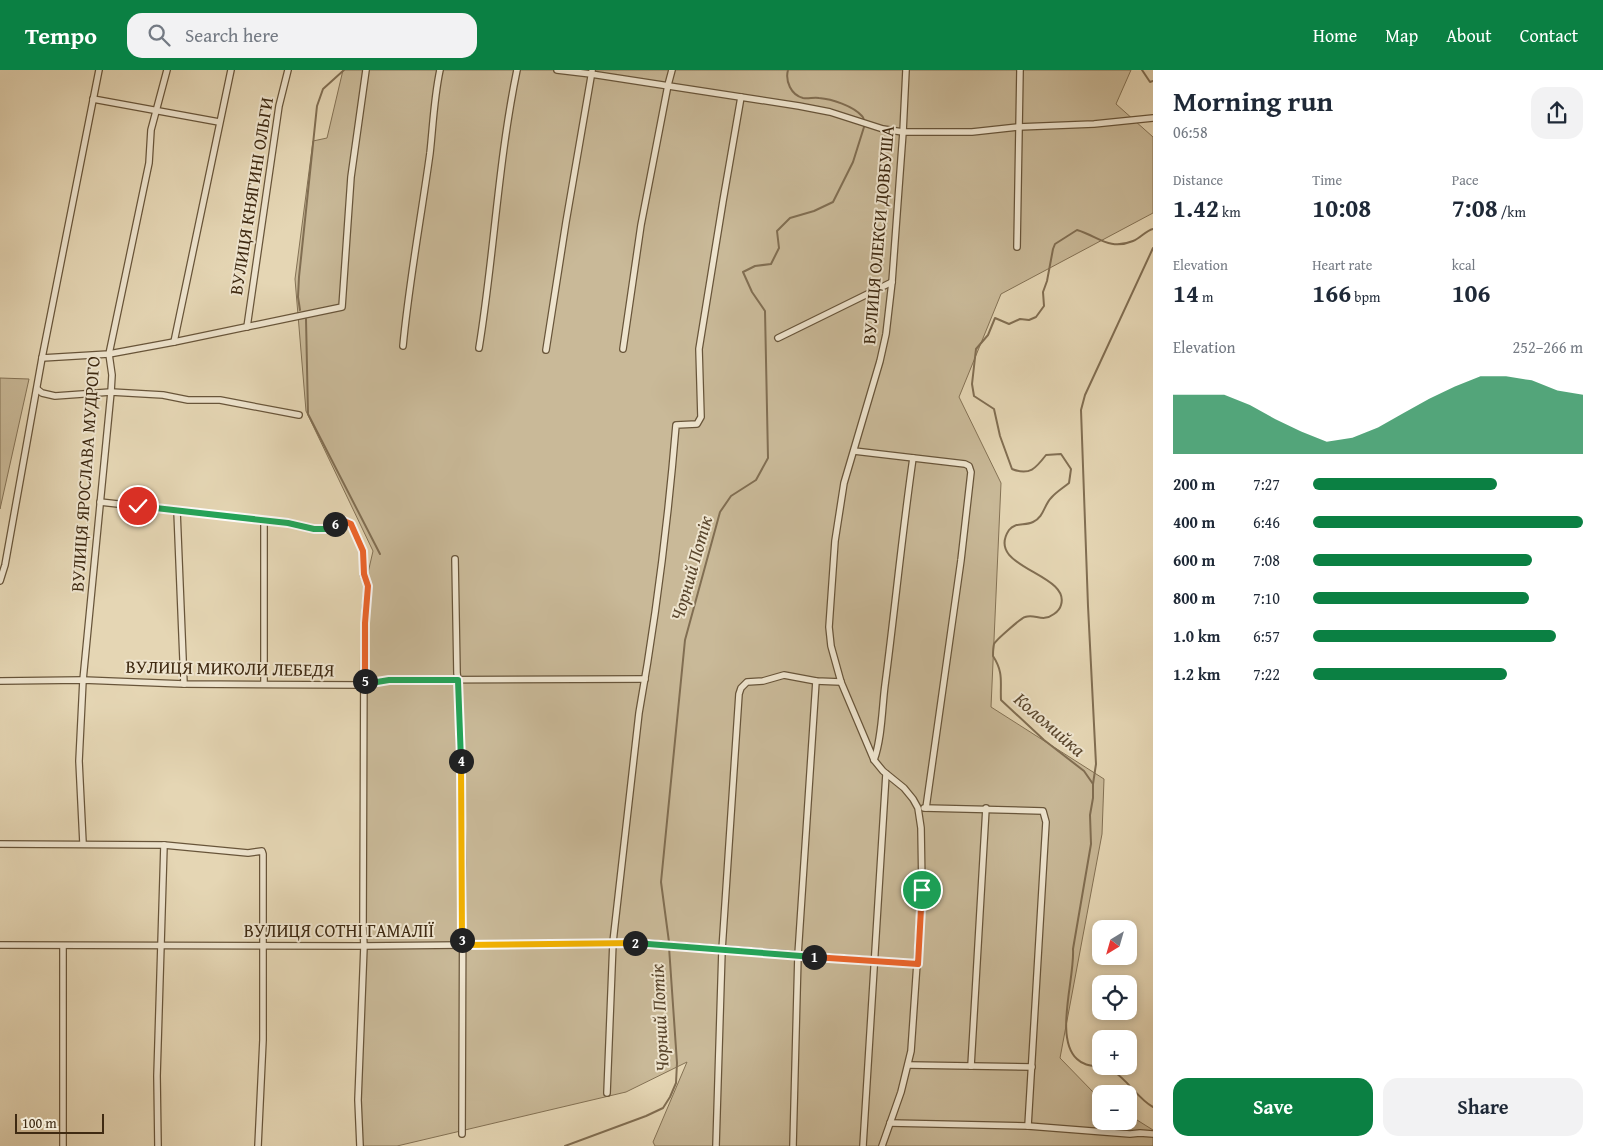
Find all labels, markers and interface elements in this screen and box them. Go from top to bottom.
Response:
search box [127,13,477,58]
text: Tempo [25,18,97,53]
icon: search [145,21,173,49]
text: Search here [185,21,279,49]
text: Home [1313,22,1357,49]
text: Map [1385,22,1418,49]
text: About [1446,22,1492,49]
text: Contact [1520,22,1578,49]
text: Morning run [1173,80,1333,121]
button: share [1531,87,1583,139]
street label: ВУЛИЦЯ КНЯГИНІ ОЛЬГИ [222,95,280,297]
text: 06:58 [1173,120,1208,144]
street label: ВУЛИЦЯ ОЛЕКСИ ДОВБУША [855,125,901,345]
text: Distance [1173,170,1223,190]
text: Time [1312,170,1342,190]
text: Pace [1452,170,1479,190]
text: 1.42 [1173,190,1219,226]
text: 10:08 [1312,190,1371,226]
text: 7:08 [1452,190,1498,226]
text: km [1219,202,1241,222]
text: /km [1498,202,1526,222]
text: Elevation [1173,255,1228,275]
text: Heart rate [1312,255,1372,275]
text: kcal [1452,255,1476,275]
text: 14 [1173,275,1199,311]
text: 166 [1312,275,1351,311]
text: 106 [1452,275,1491,311]
text: m [1199,287,1213,307]
text: bpm [1351,287,1381,307]
text: Elevation [1173,335,1236,359]
text: 252–266 m [1513,335,1583,359]
street label: ВУЛИЦЯ ЯРОСЛАВА МУДРОГО [63,355,107,593]
text: 200 m [1173,472,1215,496]
text: 7:27 [1253,472,1280,496]
pin [117,485,159,527]
icon: check [124,492,152,520]
text: 400 m [1173,510,1215,534]
text: 6:46 [1253,510,1280,534]
pin: 6 [322,512,348,536]
water label: Чорний Потік [663,512,719,624]
text: 6 [332,514,339,534]
text: 600 m [1173,548,1215,572]
text: 7:08 [1253,548,1280,572]
text: 800 m [1173,586,1215,610]
text: 7:10 [1253,586,1280,610]
text: 1.0 km [1173,624,1220,648]
text: 6:57 [1253,624,1280,648]
street label: ВУЛИЦЯ МИКОЛИ ЛЕБЕДЯ [125,653,335,683]
text: 1.2 km [1173,662,1220,686]
text: 7:22 [1253,662,1280,686]
pin: 5 [352,668,378,694]
text: 5 [362,671,369,691]
water label: Коломийка [1008,685,1092,763]
pin: 4 [448,748,474,774]
text: 4 [458,751,465,771]
pin [901,869,943,911]
icon: arrive [908,876,936,904]
street label: ВУЛИЦЯ СОТНІ ГАМАЛІЇ [244,917,435,944]
north arrow [1092,920,1138,965]
map controls [1092,920,1137,1130]
pin: 3 [450,928,474,952]
text: 3 [459,930,466,950]
pin: 2 [622,930,648,956]
text: 2 [632,933,639,953]
pin: 1 [802,944,826,970]
text: 1 [811,947,818,967]
water label: Чорний Потік [642,963,676,1073]
button: locate [1092,975,1137,1020]
button: + [1092,1030,1137,1075]
button: Save [1173,1078,1373,1136]
button: Share [1383,1078,1583,1136]
button: − [1092,1085,1137,1130]
scale bar [15,1111,104,1134]
text: 100 m [22,1113,57,1133]

